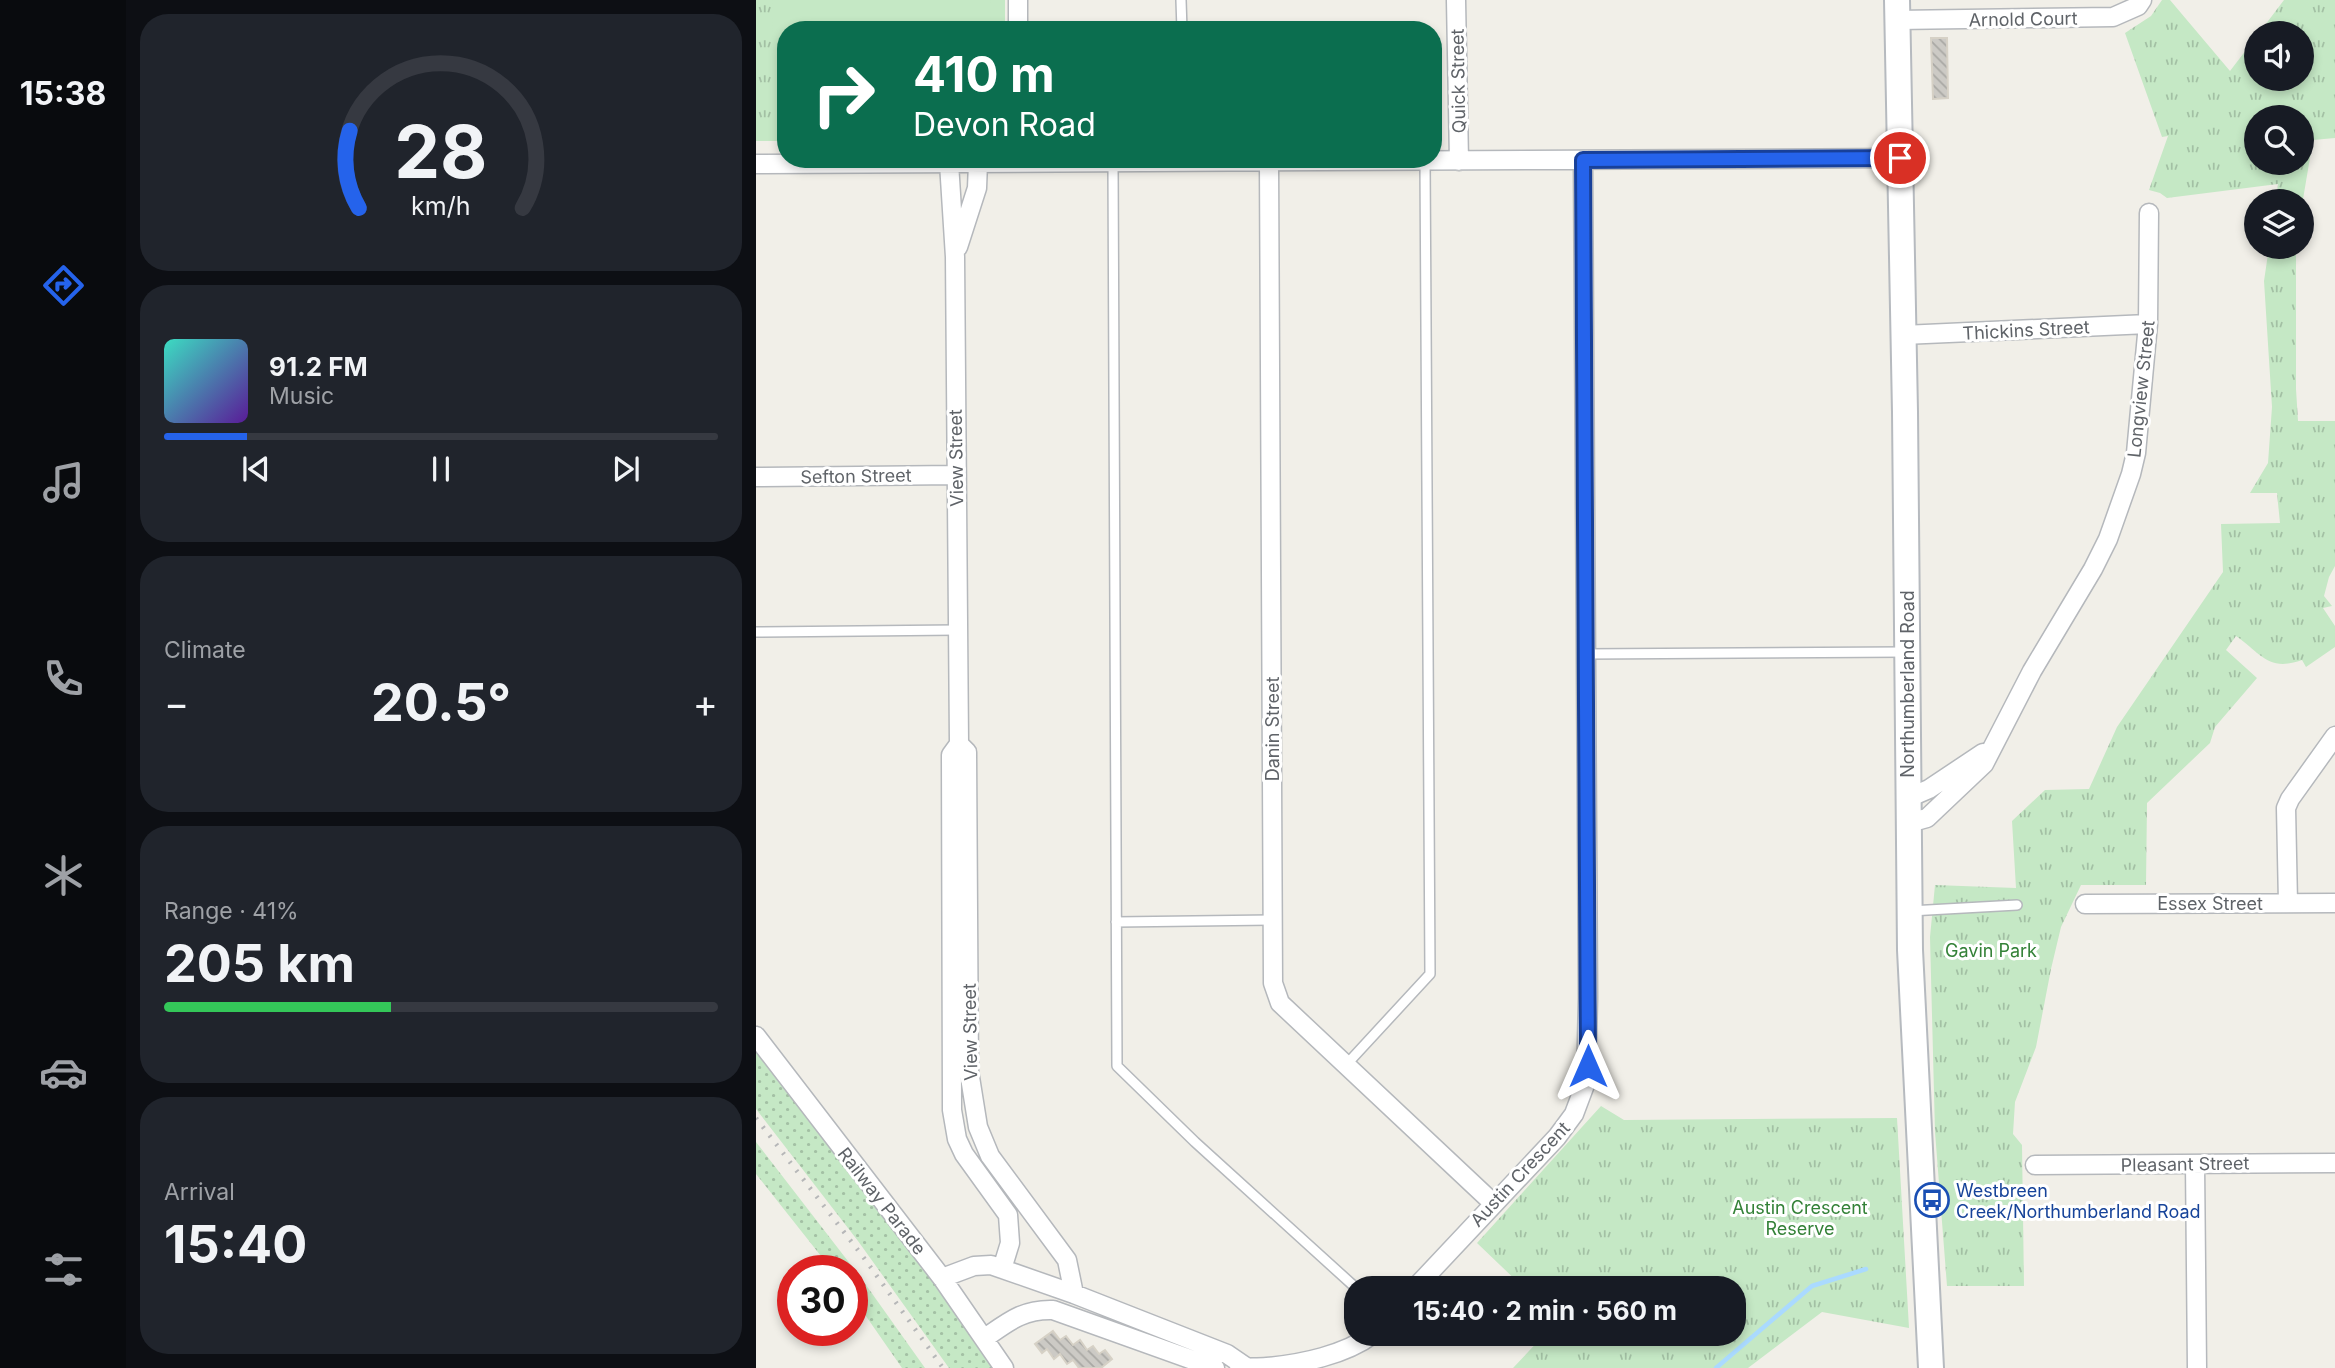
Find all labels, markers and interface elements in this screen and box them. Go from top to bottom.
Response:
street label: Arnold Court [1968,8,2078,30]
map controls [2244,21,2314,259]
button: sound [2244,21,2314,91]
street label: Quick Street [1447,28,1469,134]
text: 410 m [913,45,1055,104]
icon: right [798,49,889,140]
text: 15:38 [20,74,106,113]
text: Devon Road [913,105,1096,144]
button: search [2244,105,2314,175]
text: 28 [394,108,488,197]
pin [1870,128,1930,188]
icon: arrive [1881,139,1919,177]
button: layers [2244,189,2314,259]
text: km/h [411,191,471,221]
icon: directions [39,261,88,310]
street label: Thickins Street [1962,316,2090,344]
street label: Longview Street [2123,319,2159,459]
text: 91.2 FM [269,351,368,382]
text: Music [269,382,334,410]
street label: View Street [945,409,967,507]
icon: previous [237,450,275,488]
icon: pause [422,450,460,488]
icon: next [607,450,645,488]
icon: music [39,458,88,507]
street label: Sefton Street [800,465,912,487]
street label: Northumberland Road [1897,590,1918,778]
text: Climate [164,636,246,664]
icon: phone [39,654,88,703]
text: 20.5° [371,671,511,734]
street label: Danin Street [1262,677,1283,781]
text: − [164,680,189,726]
text: + [693,680,718,726]
icon: climate [39,851,88,900]
street label: Essex Street [2157,893,2263,914]
text: Range · 41% [164,897,299,925]
text: 205 km [164,932,355,995]
park label: Gavin Park [1945,940,2037,961]
street label: View Street [959,983,981,1081]
position arrow [1551,1029,1625,1103]
icon: car [39,1048,88,1097]
street label: Austin Crescent [1466,1117,1574,1231]
street label: Railway Parade [834,1143,930,1259]
street label: Pleasant Street [2121,1152,2250,1176]
text: Arrival [164,1178,235,1206]
place label: Westbreen Creek/Northumberland Road [1956,1180,2201,1222]
bus stop icon: Westbreen Creek/Northumberland Road [1913,1181,1951,1219]
park label: Austin Crescent Reserve [1732,1197,1868,1239]
text: 15:40 [164,1213,307,1276]
icon: filters [39,1245,88,1294]
speed limit sign: 30 [777,1255,868,1346]
text: 15:40 · 2 min · 560 m [1413,1295,1677,1326]

